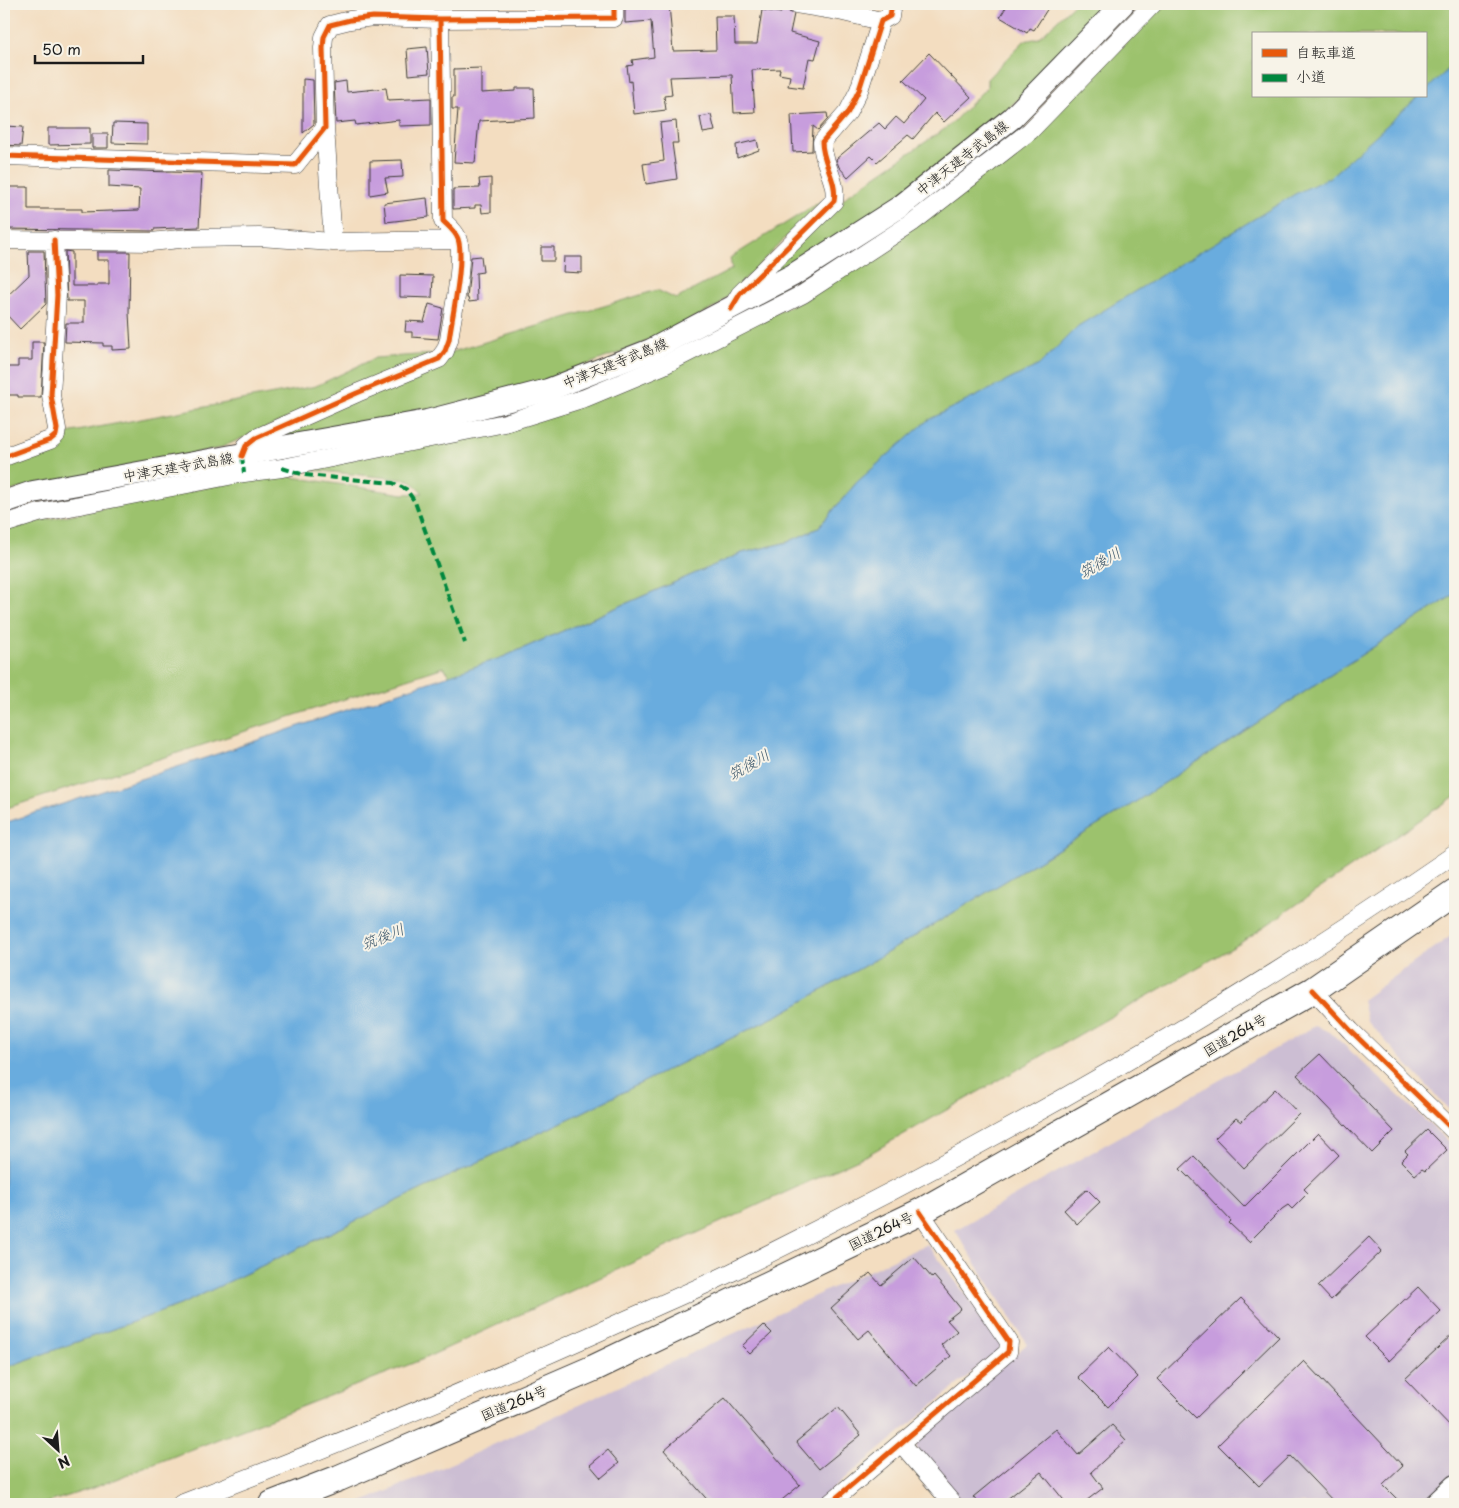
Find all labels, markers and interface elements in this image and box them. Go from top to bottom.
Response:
scale bar [35,32,142,64]
legend [1252,32,1426,98]
text: 50 m [42,37,81,60]
text: 自転車道 [1296,40,1356,63]
text: 小道 [1296,64,1326,87]
street label: 中津天建寺武島線 [911,115,1012,200]
street label: 中津天建寺武島線 [559,332,671,393]
street label: 中津天建寺武島線 [121,446,235,487]
water label: 筑後川 [1074,540,1124,583]
water label: 筑後川 [723,742,773,785]
water label: 筑後川 [357,917,408,955]
street label: 国道264号 [1199,1008,1271,1061]
street label: 国道264号 [845,1206,917,1255]
street label: 国道264号 [477,1379,550,1426]
north arrow [32,1426,82,1476]
text: N [54,1450,74,1474]

